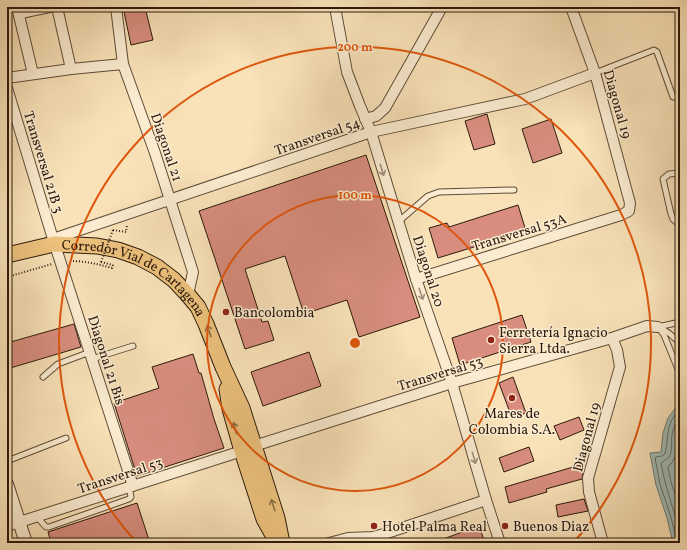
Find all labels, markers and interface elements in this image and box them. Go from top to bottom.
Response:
text: 200 m [337,40,373,56]
street label: Diagonal 19 [598,68,635,141]
street label: Transversal 21B 3 [18,109,67,216]
street label: Diagonal 21 [145,111,186,184]
street label: Transversal 54 [272,114,363,161]
one-way arrow [379,163,386,176]
text: 100 m [338,188,372,204]
street label: Transversal 53A [470,210,569,257]
street label: Diagonal 20 [407,233,448,310]
street label: Corredor Vial de Cartagena [61,236,209,320]
one-way arrow [418,287,426,299]
place label: Bancolombia [234,304,315,323]
marker: Bancolombia [221,307,231,317]
street label: Diagonal 21 Bis [82,313,129,408]
place label: Ferretería Ignacio Sierra Ltda. [499,324,608,359]
one-way arrow [204,326,212,338]
marker: Ferretería Ignacio Sierra Ltda. [486,335,496,345]
centre of rings [348,336,362,350]
street label: Transversal 53 [396,352,485,396]
marker: Mares de Colombia S.A. [507,393,517,403]
street label: Diagonal 19 [569,401,606,474]
place label: Mares de Colombia S.A. [469,405,555,440]
one-way arrow [231,422,239,435]
one-way arrow [471,451,478,464]
street label: Transversal 53 [76,454,165,499]
one-way arrow [269,499,276,512]
place label: Hotel Palma Real [382,518,487,537]
place label: Buenos Diaz [513,518,589,537]
marker: Hotel Palma Real [369,521,379,531]
marker: Buenos Diaz [500,521,510,531]

